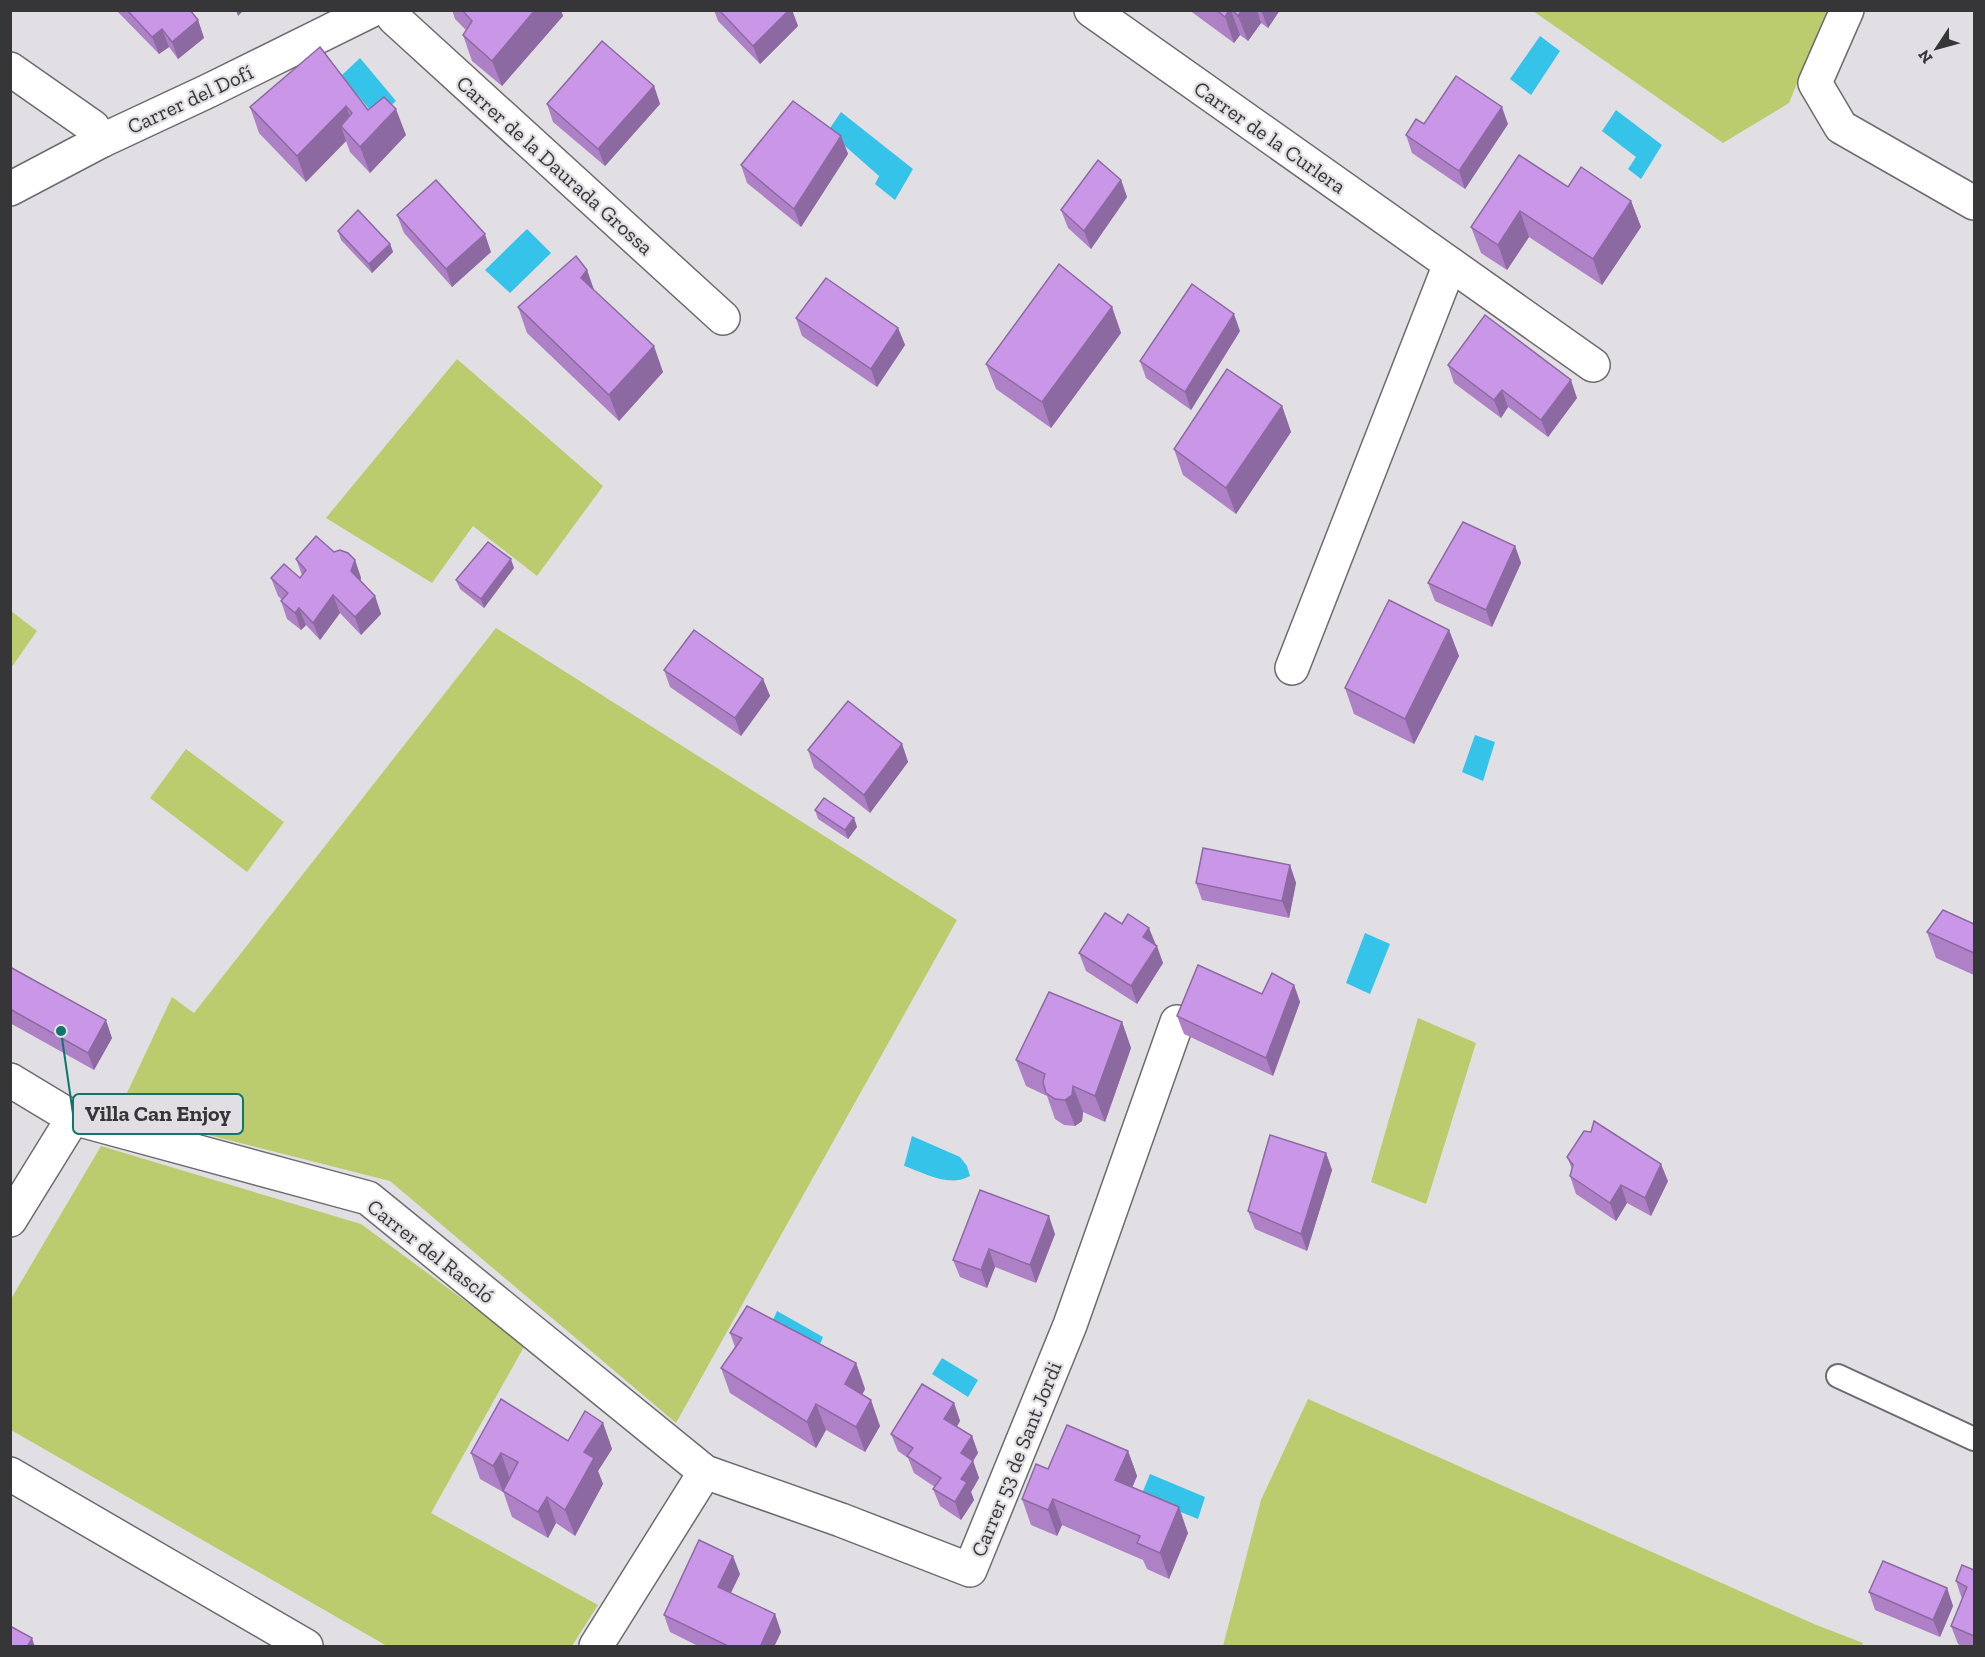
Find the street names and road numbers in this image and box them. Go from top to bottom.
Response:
street label: Carrer del Dofí [123,59,257,139]
street label: Carrer de la Daurada Grossa [452,70,658,260]
street label: Carrer de la Curlera [1189,75,1351,199]
street label: Carrer del Rascló [362,1194,500,1308]
street label: Carrer 53 de Sant Jordi [965,1358,1067,1560]

